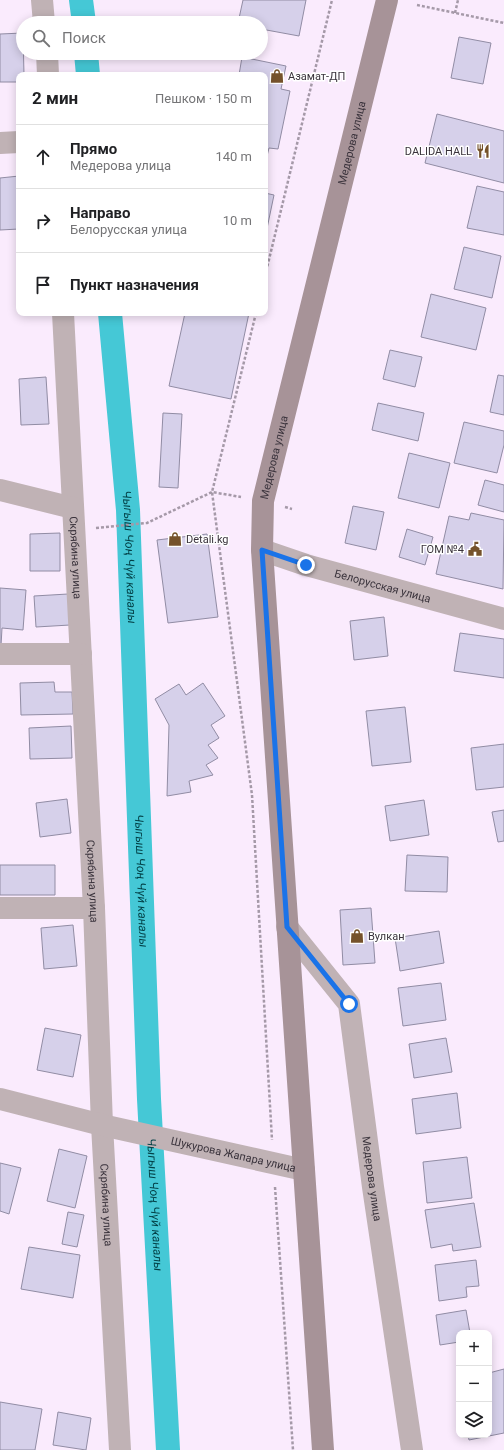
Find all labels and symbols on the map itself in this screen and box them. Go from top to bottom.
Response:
shop icon: Азамат-ДП [269,68,285,84]
place label: Азамат-ДП [288,70,345,83]
street label: Медерова улица [336,100,369,186]
restaurant icon: DALIDA HALL [475,143,491,159]
place label: DALIDA HALL [405,145,472,158]
street label: Медерова улица [258,414,291,501]
water label: Чыгыш Чоң Чүй каналы [119,490,139,624]
street label: Скрябина улица [67,516,84,599]
shop icon: Detali.kg [167,531,183,547]
place label: Detali.kg [186,533,229,546]
public building icon: ГОМ №4 [467,541,483,557]
place label: ГОМ №4 [421,543,464,556]
route end [297,556,315,574]
street label: Белорусская улица [333,567,432,606]
water label: Чыгыш Чоң Чүй каналы [132,814,151,948]
street label: Скрябина улица [83,839,101,923]
shop icon: Вулкан [349,928,365,944]
place label: Вулкан [368,930,404,943]
route start [340,995,358,1013]
street label: Шукурова Жапара улица [170,1135,297,1175]
street label: Медерова улица [359,1135,384,1222]
water label: Чыгыш Чоң Чүй каналы [144,1138,165,1272]
street label: Скрябина улица [97,1163,115,1247]

